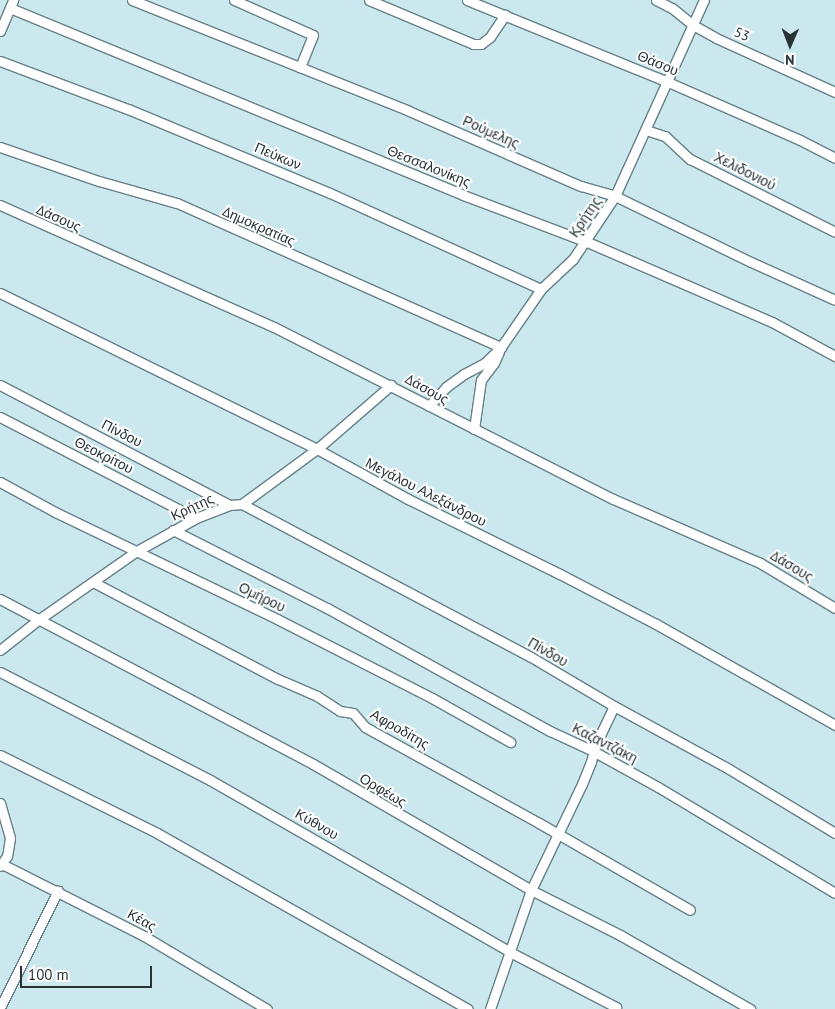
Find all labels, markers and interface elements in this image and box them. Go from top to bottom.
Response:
north arrow [765,20,815,70]
street label: 53 [732,23,752,45]
street label: Θάσου [635,47,681,79]
text: N [785,51,795,69]
street label: Ρούμελης [460,112,522,152]
street label: Πεύκων [252,139,304,173]
street label: Θεσσαλονίκης [385,142,473,190]
street label: Χελιδονιού [711,148,779,194]
street label: Κρήτης [565,194,605,240]
street label: Δάσους [34,201,84,235]
street label: Δημοκρατίας [220,203,298,249]
street label: Δάσους [402,370,452,408]
street label: Πίνδου [99,416,145,450]
street label: Θεοκρίτου [72,433,136,477]
street label: Μεγάλου Αλεξάνδρου [363,454,489,530]
street label: Κρήτης [168,490,216,524]
street label: Δάσους [768,547,816,585]
street label: Ομήρου [236,579,288,615]
street label: Πίνδου [525,634,571,670]
street label: Αφροδίτης [368,705,432,753]
street label: Καζαντζάκη [570,719,640,767]
street label: Ορφέως [356,769,410,811]
street label: Κύθνου [292,805,342,843]
street label: Κέας [125,905,159,935]
scale bar [22,956,155,988]
text: 100 m [28,965,69,984]

